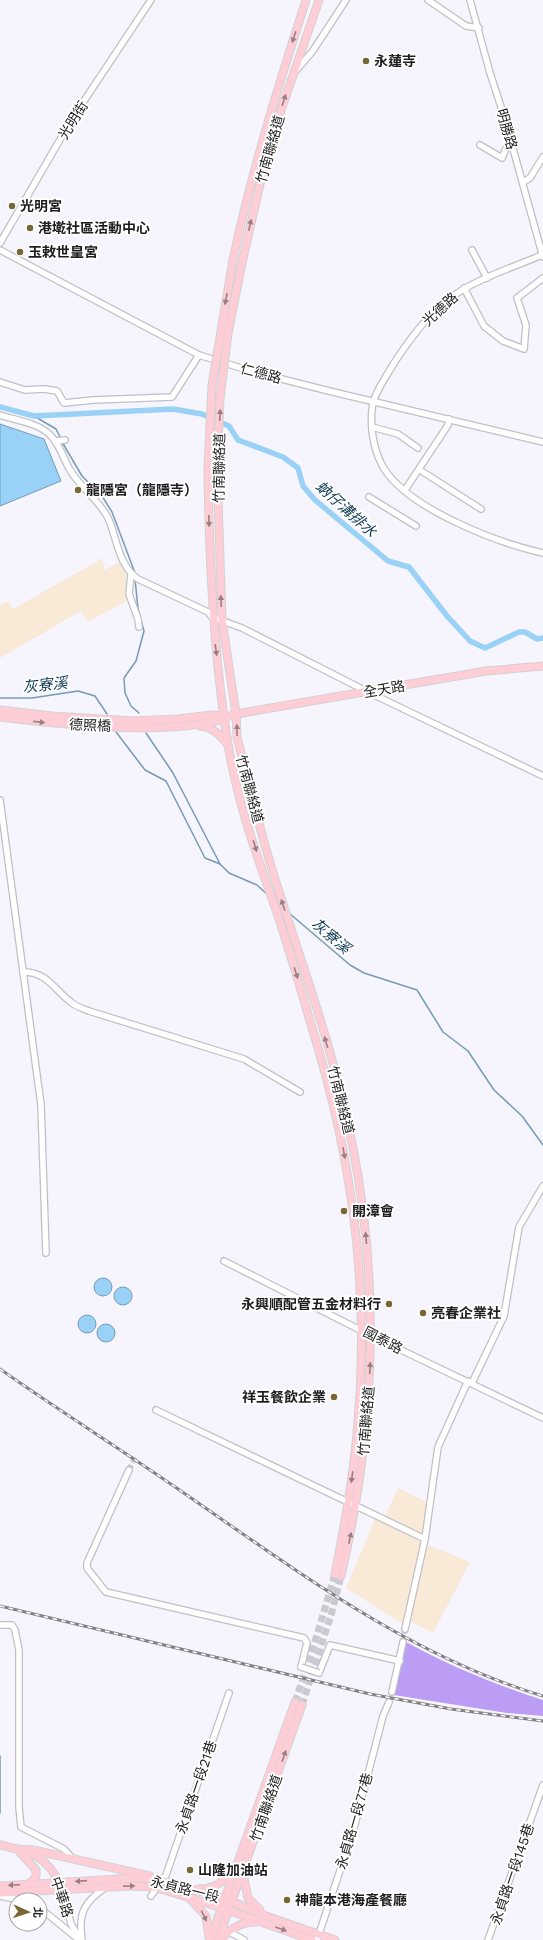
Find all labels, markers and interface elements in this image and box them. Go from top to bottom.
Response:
one-way arrow [291,31,297,43]
place label: 永蓮寺 [374,53,416,69]
marker: 永蓮寺 [361,56,371,66]
one-way arrow [282,93,288,105]
street label: 光明街 [55,98,91,142]
street label: 明勝路 [494,107,520,151]
street label: 竹南聯絡道 [253,113,287,185]
place label: 光明宮 [20,198,62,214]
marker: 光明宮 [7,201,17,211]
one-way arrow [248,219,254,231]
place label: 港墘社區活動中心 [38,220,150,236]
marker: 港墘社區活動中心 [25,223,35,233]
place label: 玉敕世皇宮 [28,244,98,260]
marker: 玉敕世皇宮 [15,247,25,257]
street label: 光德路 [419,289,461,329]
one-way arrow [223,292,229,305]
street label: 仁德路 [239,360,283,386]
one-way arrow [216,409,223,421]
street label: 竹南聯絡道 [210,433,228,503]
water label: 蚋仔溝排水 [312,477,381,541]
place label: 龍隱宮（龍隱寺） [86,482,198,498]
marker: 龍隱宮（龍隱寺） [73,485,83,495]
one-way arrow [206,515,212,528]
one-way arrow [218,595,225,607]
one-way arrow [213,644,219,656]
water label: 灰寮溪 [22,673,70,696]
street label: 全天路 [362,677,406,701]
street label: 德照橋 [69,716,111,734]
one-way arrow [33,718,45,725]
one-way arrow [233,724,240,736]
street label: 竹南聯絡道 [233,753,267,825]
one-way arrow [252,841,258,853]
one-way arrow [280,899,286,911]
water label: 灰寮溪 [308,915,356,959]
one-way arrow [293,968,299,980]
one-way arrow [323,1036,329,1048]
street label: 竹南聯絡道 [325,1064,357,1136]
one-way arrow [341,1147,347,1159]
place label: 開漳會 [352,1203,394,1219]
marker: 開漳會 [339,1206,349,1216]
one-way arrow [363,1232,370,1244]
place label: 永興順配管五金材料行 [241,1296,381,1312]
marker: 永興順配管五金材料行 [384,1299,394,1309]
place label: 亮春企業社 [431,1305,501,1321]
marker: 亮春企業社 [418,1308,428,1318]
street label: 國泰路 [361,1323,405,1357]
one-way arrow [367,1362,374,1374]
street label: 竹南聯絡道 [355,1385,377,1457]
place label: 祥玉餐飲企業 [242,1389,326,1405]
marker: 祥玉餐飲企業 [329,1392,339,1402]
one-way arrow [349,1471,355,1483]
one-way arrow [347,1532,353,1544]
street label: 永貞路一段21巷 [173,1738,219,1836]
one-way arrow [281,1749,287,1761]
street label: 永貞路一段77巷 [333,1771,375,1871]
street label: 竹南聯絡道 [247,1772,285,1844]
street label: 永貞路一段145巷 [487,1821,537,1927]
place label: 山隆加油站 [198,1862,268,1878]
marker: 山隆加油站 [185,1865,195,1875]
street label: 永貞路一段 [149,1873,221,1905]
street label: 中華路 [48,1875,76,1919]
one-way arrow [75,1878,87,1885]
one-way arrow [7,1882,20,1888]
one-way arrow [123,1883,135,1890]
north arrow [8,1892,48,1932]
place label: 神龍本港海產餐廳 [295,1892,407,1908]
marker: 神龍本港海產餐廳 [282,1895,292,1905]
text: 北 [31,1907,44,1918]
one-way arrow [201,1910,207,1921]
one-way arrow [275,1926,287,1932]

